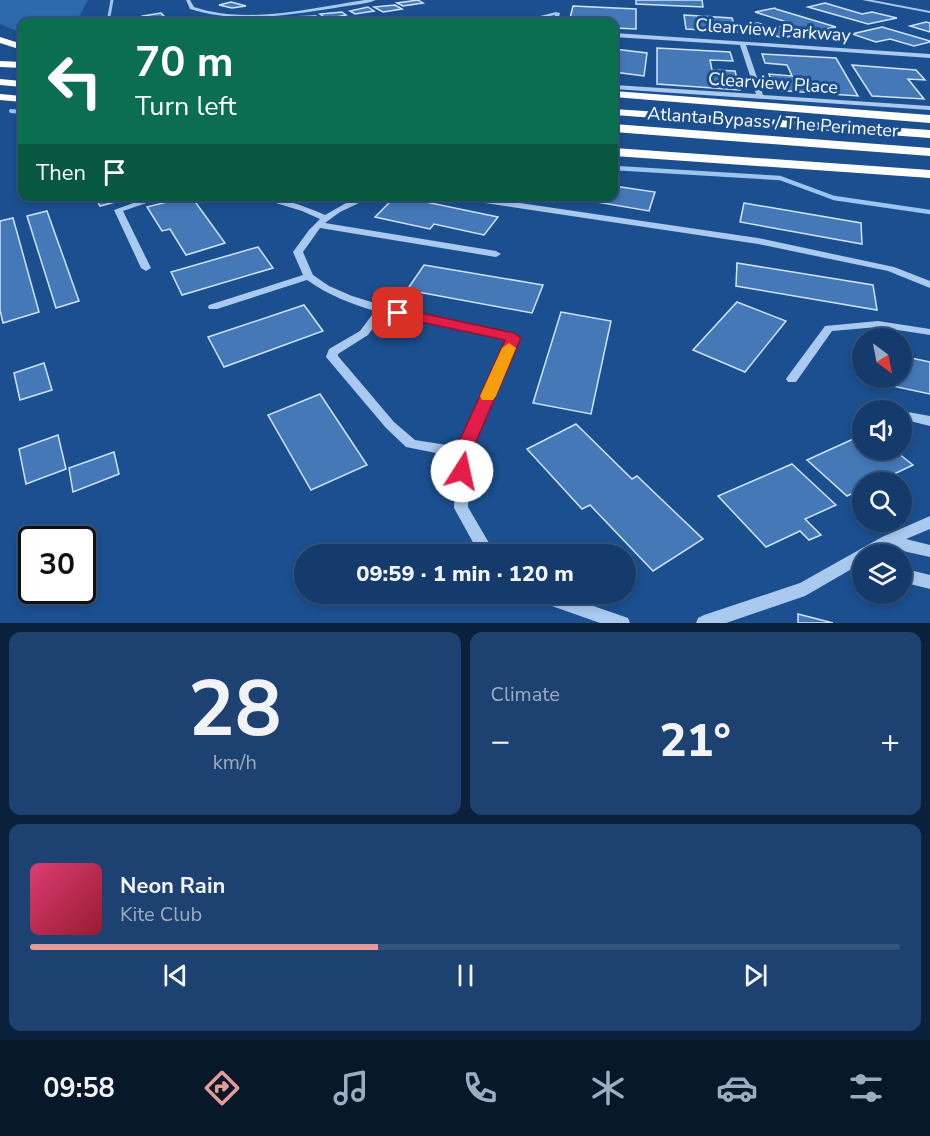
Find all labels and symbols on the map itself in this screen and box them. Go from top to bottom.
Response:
street label: Clearview Parkway [695,13,852,47]
street label: Clearview Place [707,66,839,100]
street label: Atlanta Bypass / The Perimeter [647,101,900,143]
pin [372,287,423,338]
north arrow [852,328,912,388]
position arrow [430,439,494,503]
speed limit sign: 30 [18,526,96,604]

